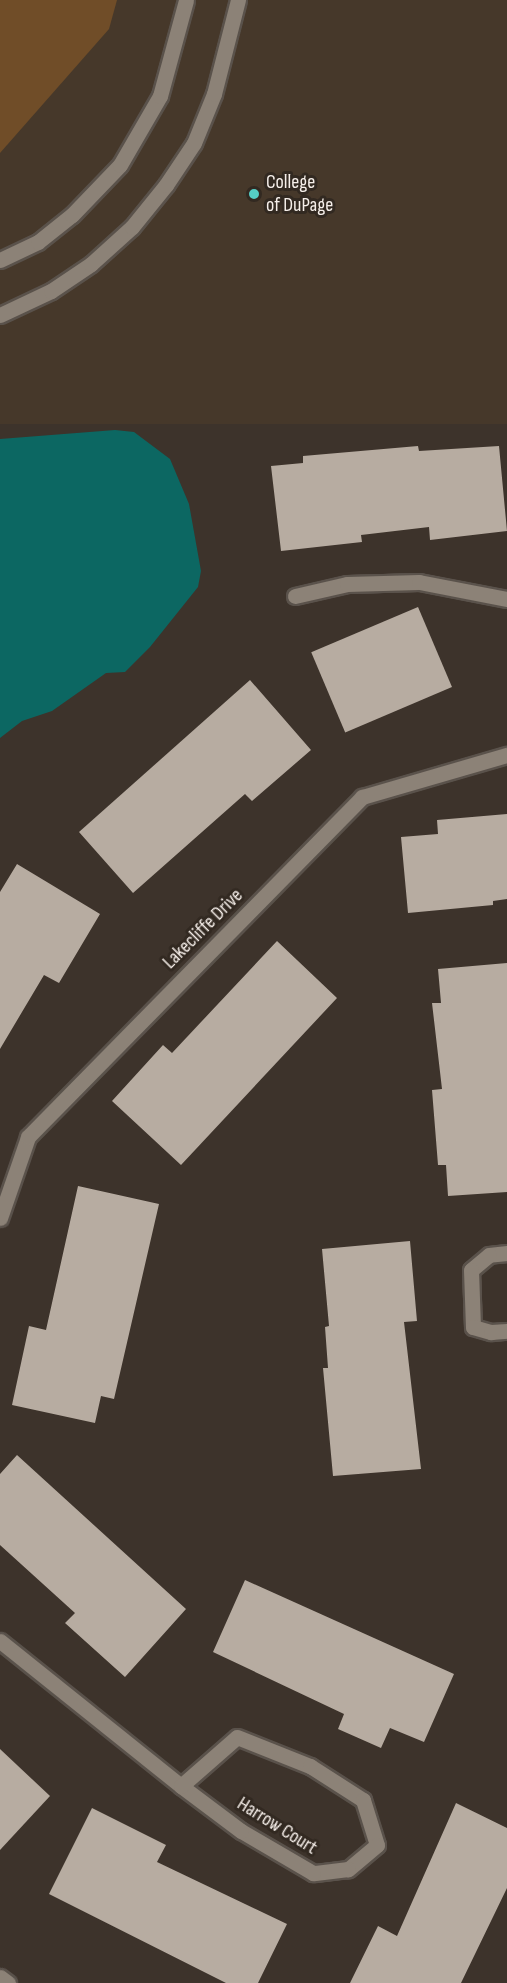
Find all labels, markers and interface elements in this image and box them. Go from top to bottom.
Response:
place label: College of DuPage [266,170,333,217]
marker: College of DuPage [247,187,261,201]
street label: Lakecliffe Drive [158,884,248,974]
street label: Harrow Court [233,1792,321,1860]

